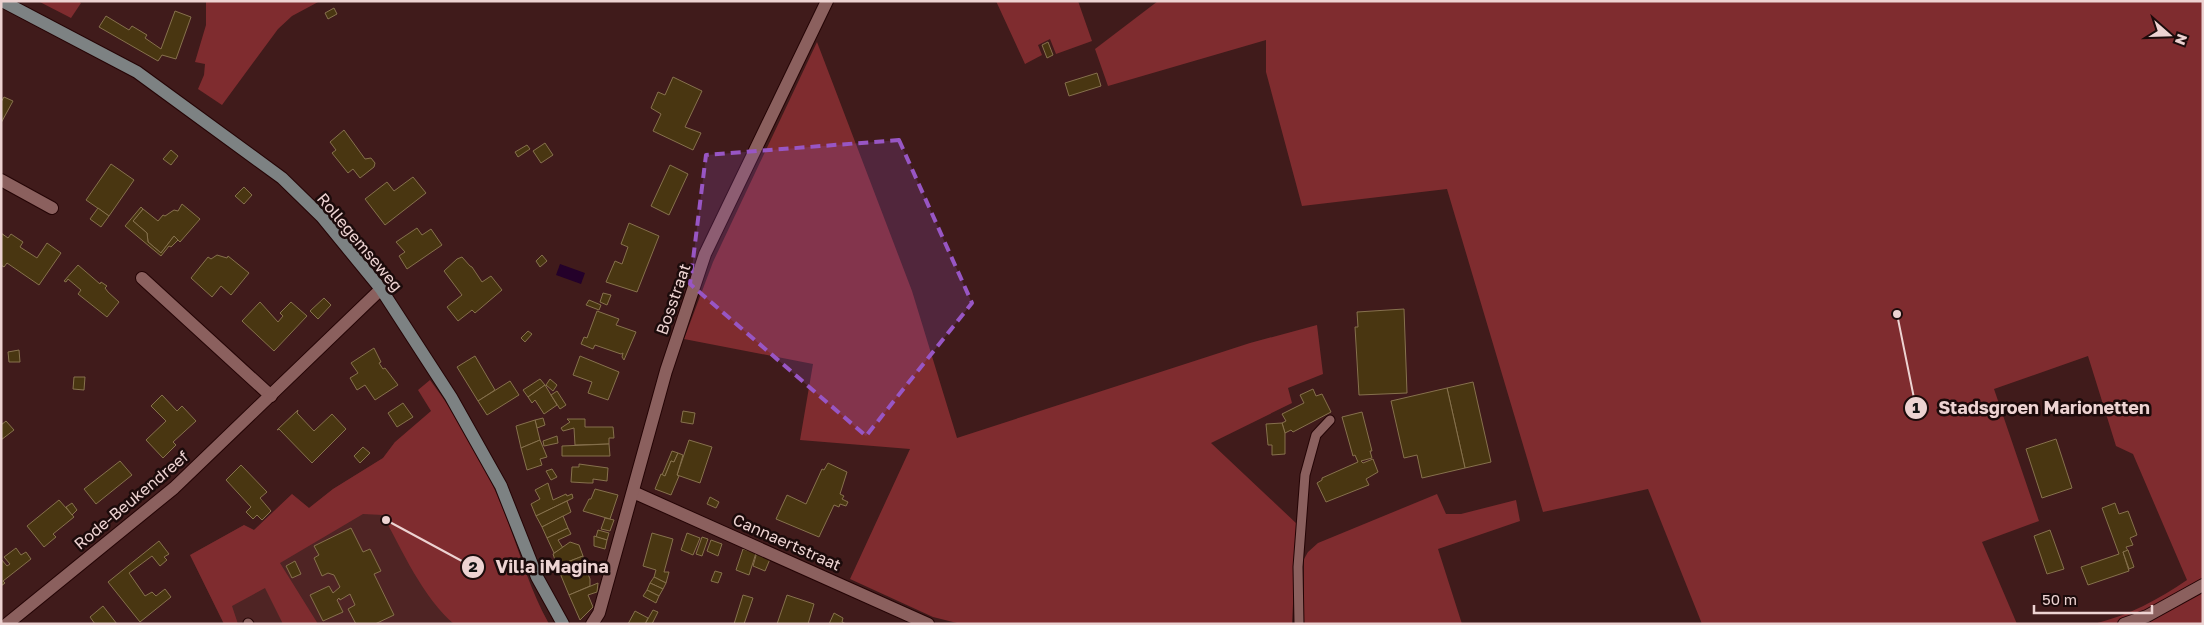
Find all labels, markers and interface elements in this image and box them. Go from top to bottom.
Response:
north arrow [2144,10,2194,60]
text: N [2172,32,2191,48]
street label: Rollegemseweg [313,189,407,295]
street label: Bosstraat [651,261,695,337]
callout: Stadsgroen Marionetten [1903,391,2160,424]
text: Stadsgroen Marionetten [1938,396,2150,418]
text: 1 [1912,398,1920,416]
street label: Rode-Beukendreef [70,446,192,554]
street label: Cannaertstraat [730,509,844,575]
callout: Vil!a iMagina [461,550,619,583]
text: Vil!a iMagina [495,555,609,577]
text: 2 [468,557,478,575]
scale bar [2034,582,2152,614]
text: 50 m [2042,590,2077,608]

